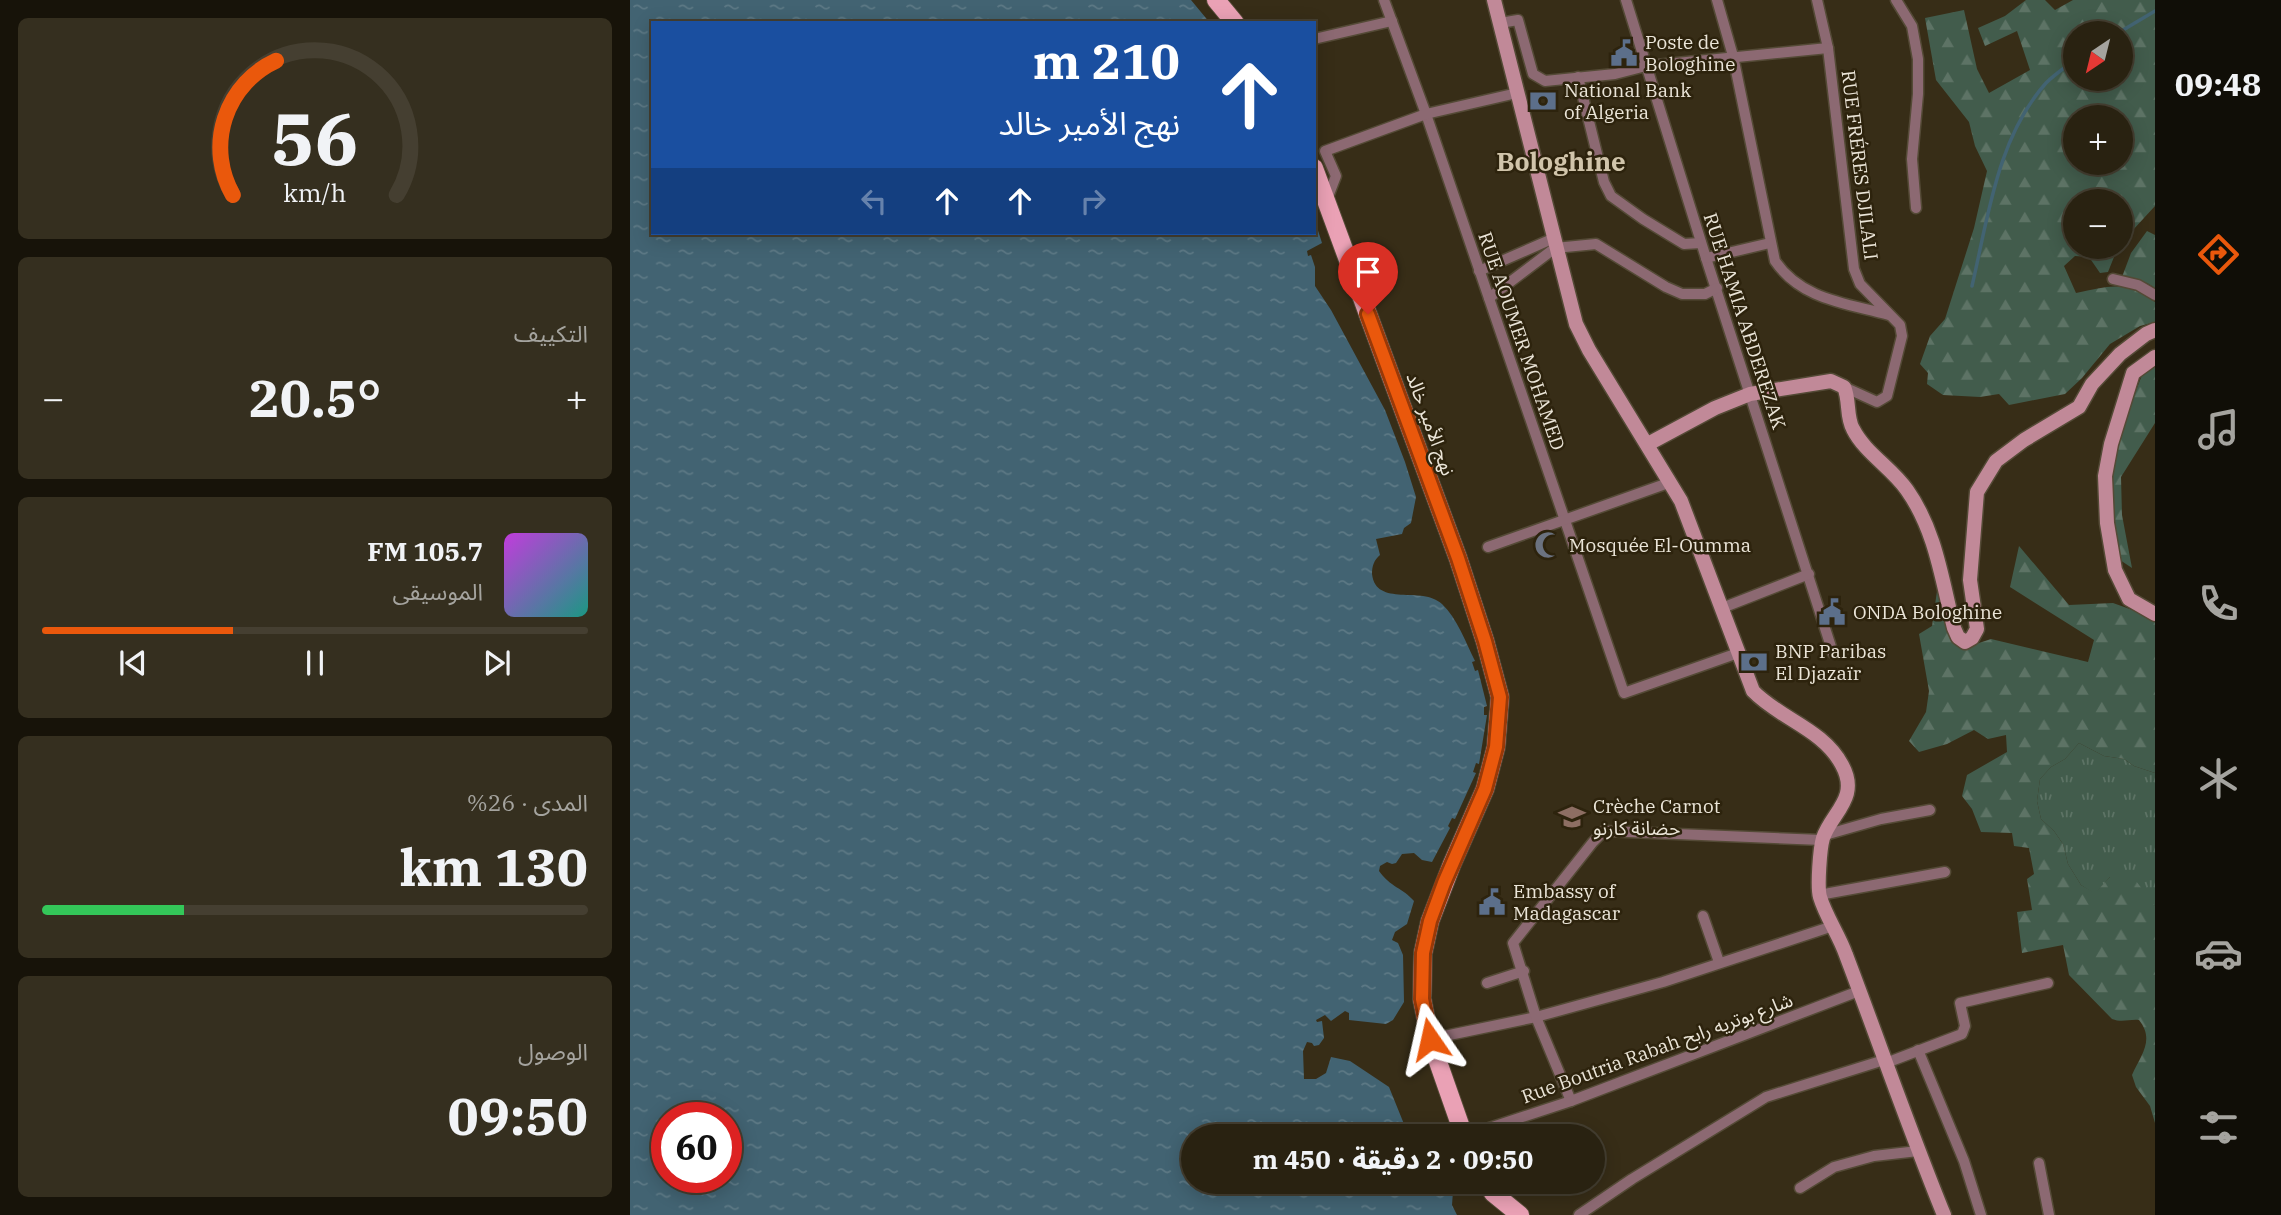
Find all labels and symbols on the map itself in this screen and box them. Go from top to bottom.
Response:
north arrow [2063,21,2133,91]
place label: Poste de Bologhine [1645,30,1735,76]
public building icon: Poste de Bologhine [1609,38,1639,68]
street label: RUE FRÉRES DJILALI [1836,69,1884,261]
place label: National Bank of Algeria [1564,78,1691,124]
bank icon: National Bank of Algeria [1528,86,1558,116]
district label: Bologhine [1496,144,1626,178]
street label: RUE HAMIA ABDEREZAK [1699,210,1792,433]
street label: RUE AOUMER MOHAMED [1473,229,1571,453]
pin [1338,242,1398,314]
street label: نهج الأمير خالد [1398,369,1461,480]
mosque icon: Mosquée El-Oumma [1533,530,1563,560]
place label: Mosquée El-Oumma [1569,533,1751,557]
public building icon: ONDA Bologhine [1817,597,1847,627]
place label: ONDA Bologhine [1853,600,2002,624]
place label: BNP Paribas El Djazaïr [1775,639,1886,685]
bank icon: BNP Paribas El Djazaïr [1739,647,1769,677]
place label: Crèche Carnot حضانة كارنو [1593,794,1721,840]
school or university icon: Crèche Carnot حضانة كارنو [1557,802,1587,832]
place label: Embassy of Madagascar [1513,879,1621,925]
public building icon: Embassy of Madagascar [1477,887,1507,917]
street label: Rue Boutria Rabah شارع بوتريه رابح [1518,988,1797,1111]
position arrow [1393,1002,1467,1076]
speed limit sign: 60 [651,1102,742,1193]

